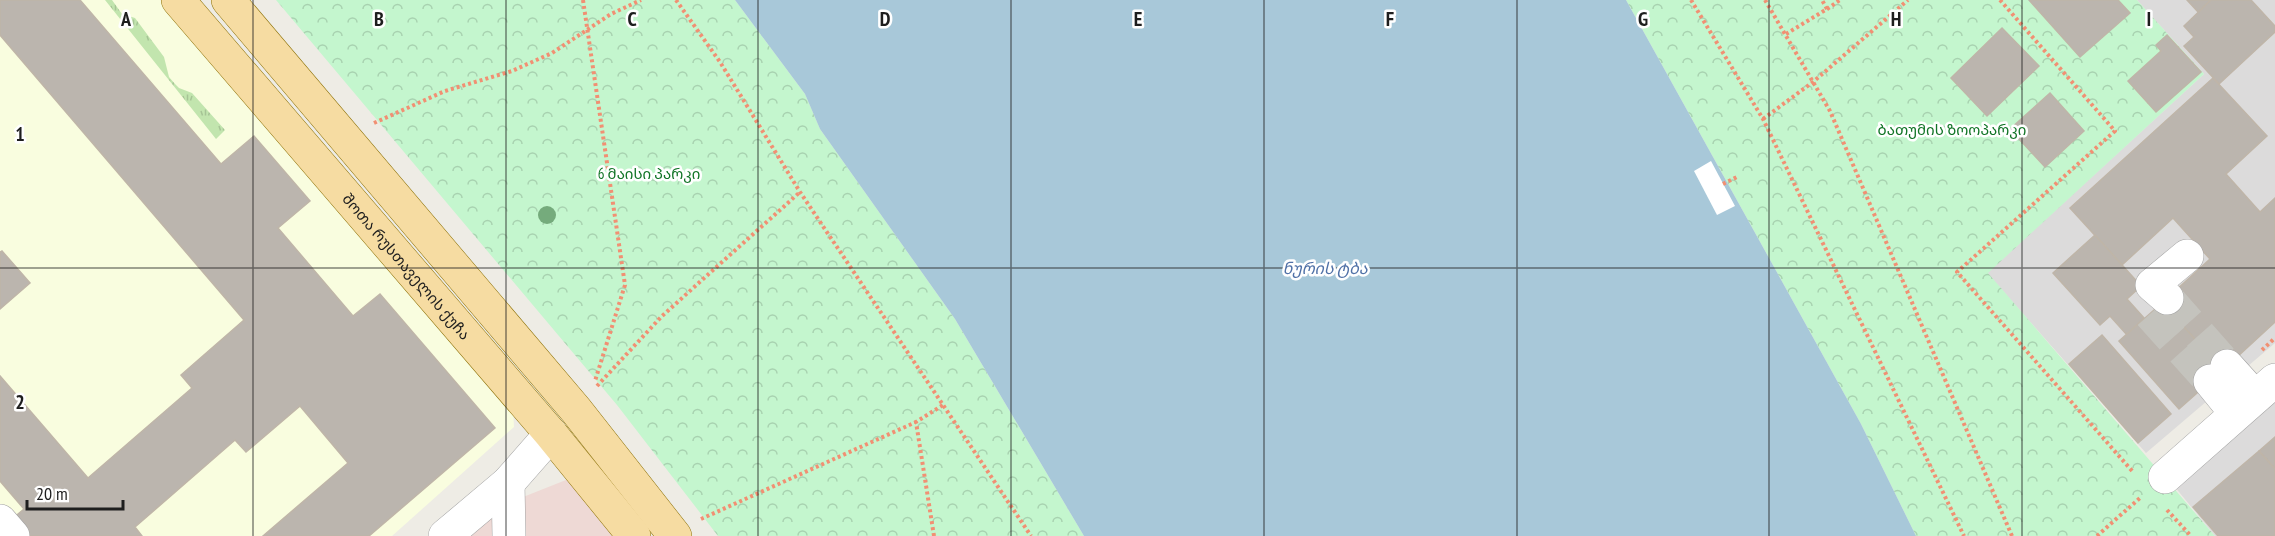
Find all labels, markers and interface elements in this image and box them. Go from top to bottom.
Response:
text: A [120,6,132,32]
text: B [374,6,384,32]
text: C [627,6,637,32]
text: D [880,6,891,32]
text: E [1134,6,1142,32]
text: F [1386,6,1394,32]
text: G [1638,6,1648,32]
text: H [1891,6,1901,32]
text: I [2147,6,2151,32]
park label: ბათუმის ზოოპარკი [1878,120,2026,139]
text: 1 [15,121,25,147]
park label: 6 მაისი პარკი [598,164,700,183]
street label: შოთა რუსთაველის ქუჩა [339,189,475,343]
water label: ნურის ტბა [1282,258,1368,278]
text: 2 [15,389,25,415]
scale bar [27,473,123,511]
text: 20 m [36,482,68,505]

